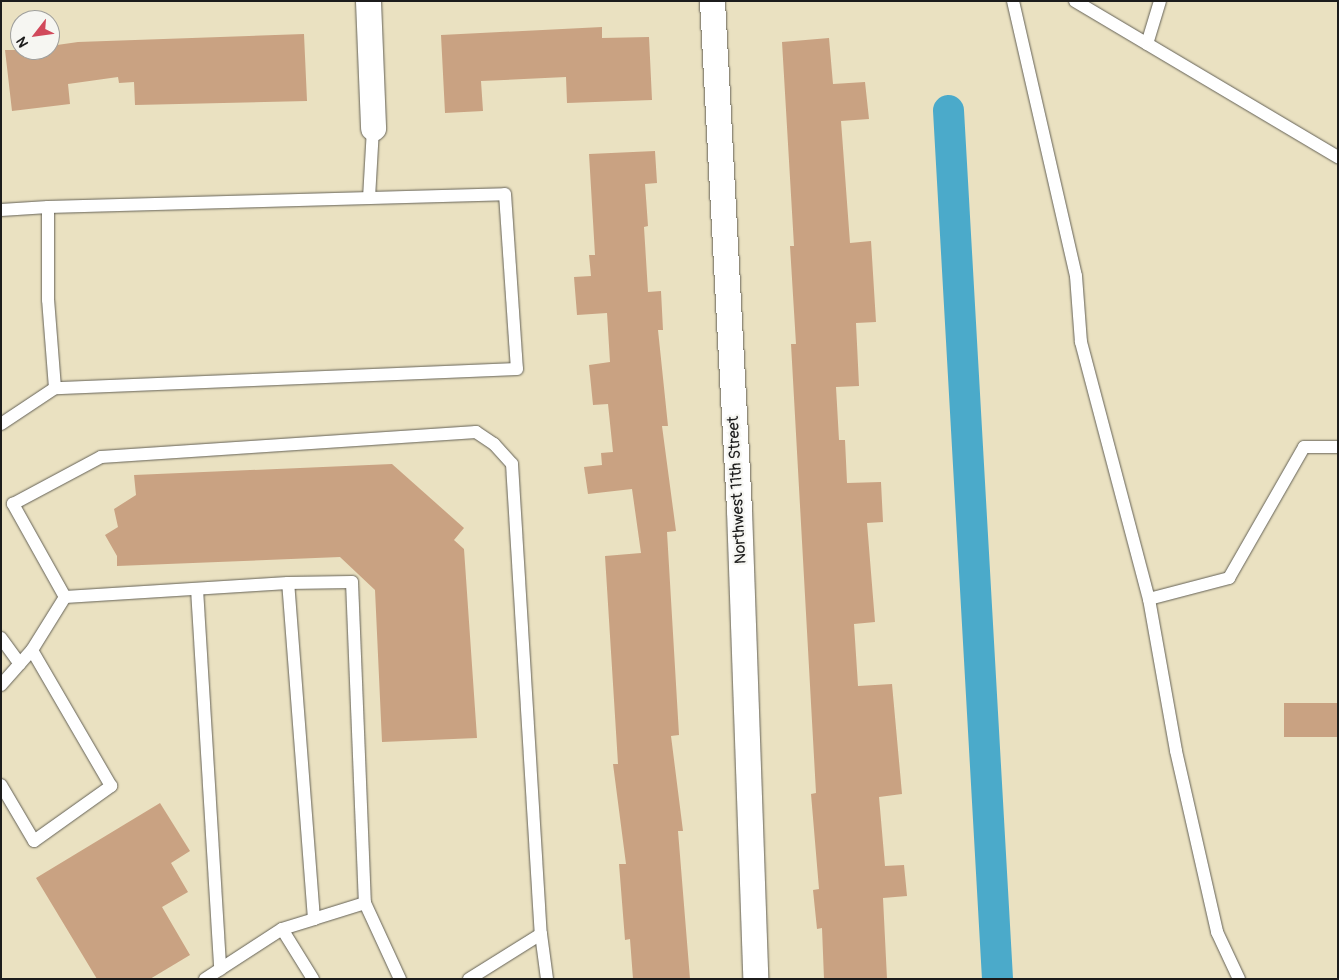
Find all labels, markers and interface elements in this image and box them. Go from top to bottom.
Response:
north arrow [10,10,60,60]
text: N [13,34,32,51]
street label: Northwest 11th Street [724,416,750,564]

